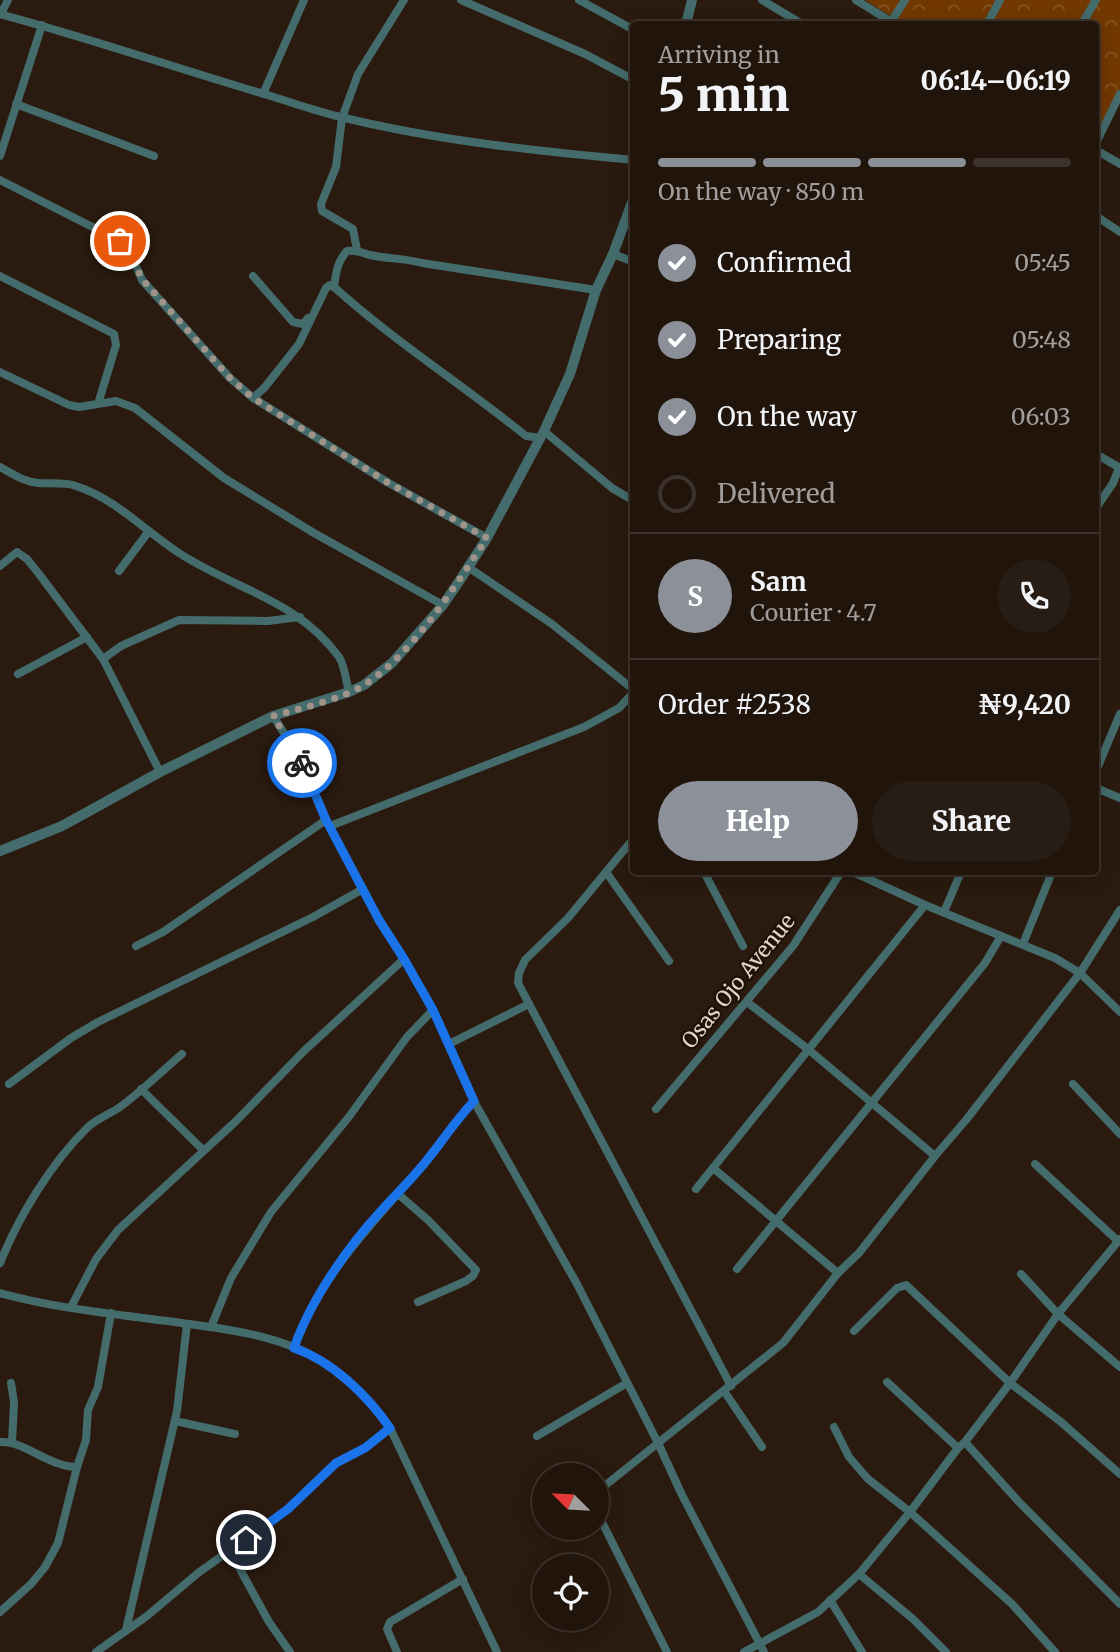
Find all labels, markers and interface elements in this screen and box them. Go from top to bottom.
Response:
text: Arriving in [658,40,780,69]
text: 06:14–06:19 [921,64,1071,97]
text: 5 min [658,66,789,124]
text: On the way · 850 m [658,177,864,206]
pin [90,211,150,271]
icon: bag [101,222,139,260]
icon: check [658,244,696,282]
text: Confirmed [717,246,852,279]
text: 05:45 [1014,248,1071,277]
icon: check [658,321,696,359]
text: Preparing [717,323,841,356]
text: 05:48 [1012,325,1071,354]
icon: check [658,398,696,436]
text: On the way [717,400,857,433]
text: 06:03 [1011,402,1071,431]
text: Delivered [717,477,836,510]
button: phone [997,559,1071,633]
text: Sam [750,565,807,598]
text: S [687,580,703,613]
text: Courier · 4.7 [750,598,877,627]
text: Order #2538 [658,688,811,721]
text: ₦9,420 [977,688,1071,721]
courier [267,728,337,798]
icon: bike [283,744,321,782]
button: Help [658,781,858,861]
button: Share [872,781,1071,861]
street label: Osas Ojo Avenue [676,908,801,1054]
north arrow [532,1463,609,1540]
map controls [532,1463,609,1631]
pin [216,1510,276,1570]
icon: home [227,1521,265,1559]
button: locate [532,1554,609,1631]

